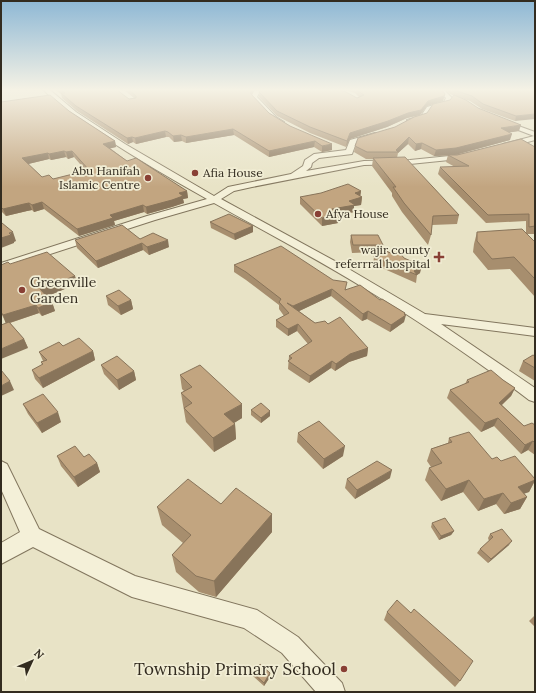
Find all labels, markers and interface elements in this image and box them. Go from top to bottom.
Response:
place label: Abu Hanifah Islamic Centre [59,163,140,192]
place label: Afia House [202,165,263,180]
marker: Afia House [190,168,200,178]
marker: Abu Hanifah Islamic Centre [143,173,153,183]
place label: Afya House [325,206,389,221]
marker: Afya House [313,209,323,219]
place label: wajir county referrral hospital [335,242,431,271]
marker: wajir county referrral hospital [433,251,445,263]
place label: Greenville Garden [30,273,97,307]
marker: Greenville Garden [17,285,27,295]
north arrow [12,641,52,681]
text: N [31,646,48,662]
place label: Township Primary School [134,658,336,680]
marker: Township Primary School [339,664,349,674]

